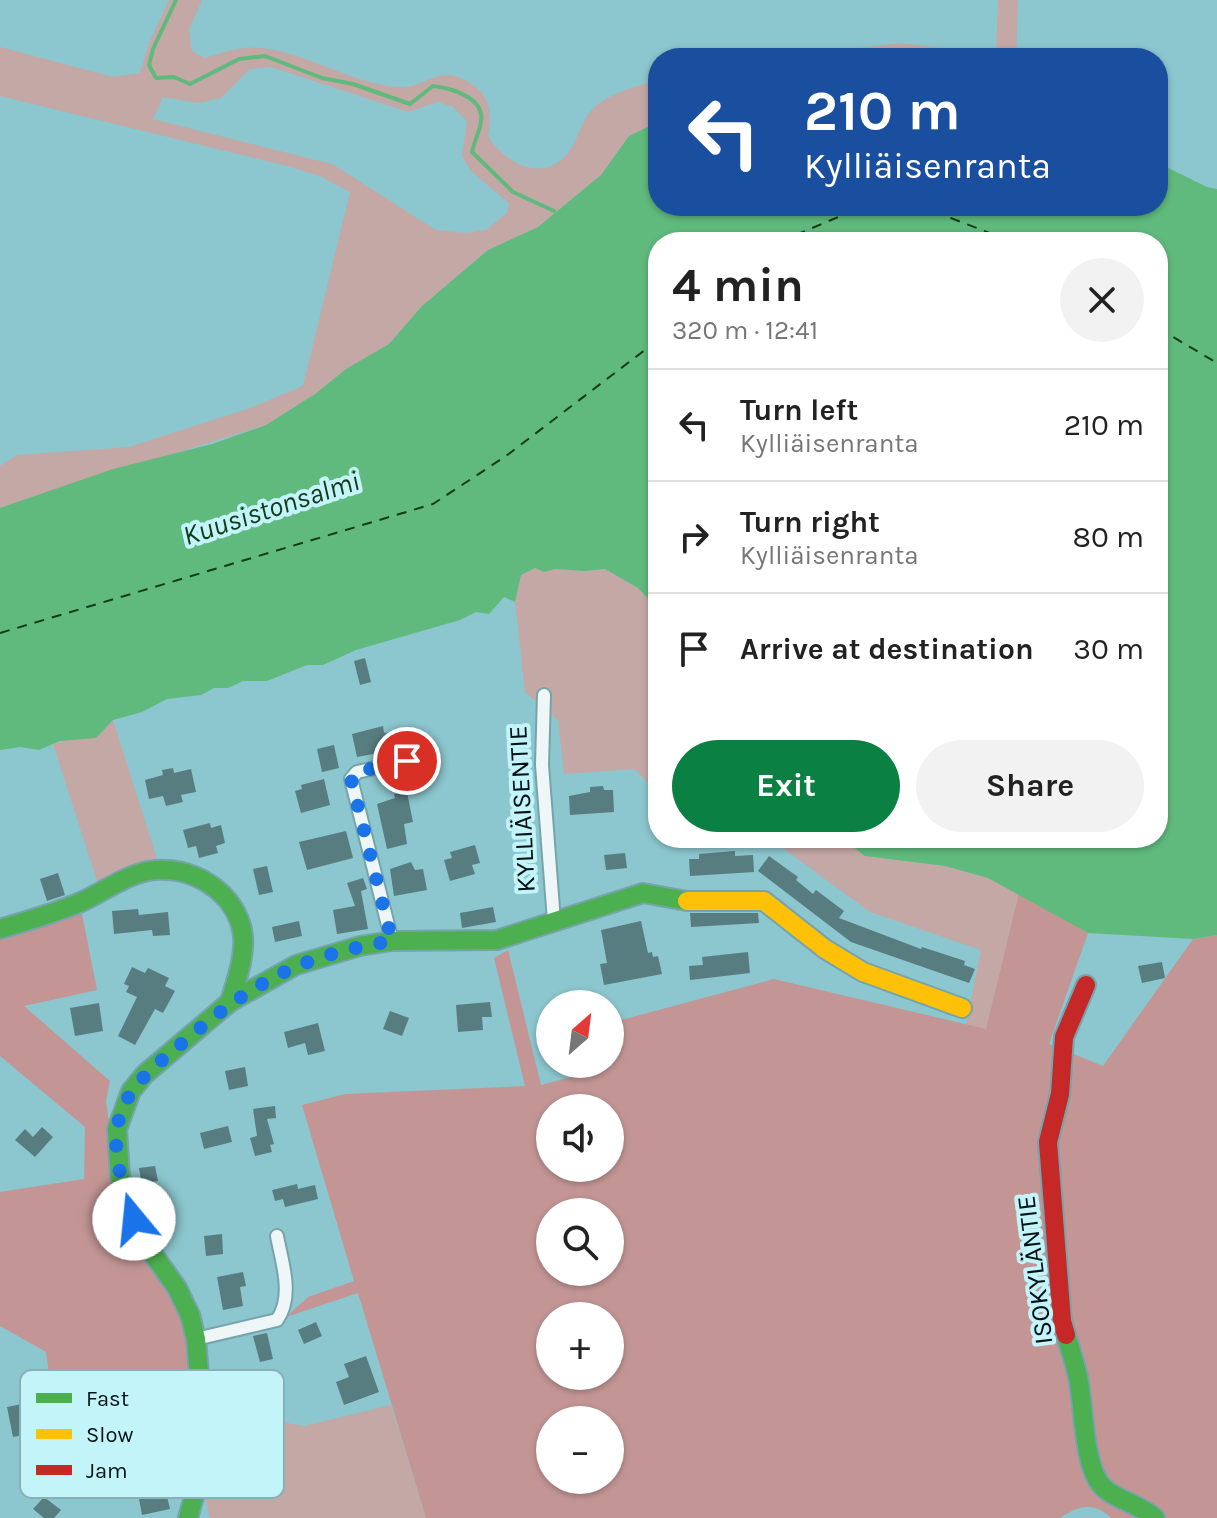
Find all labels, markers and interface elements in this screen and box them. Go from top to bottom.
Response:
text: 210 m [804,78,961,143]
icon: left [672,80,776,184]
text: Kylliäisenranta [804,145,1051,187]
text: 4 min [672,257,804,313]
button: close [1060,258,1144,342]
text: 320 m · 12:41 [672,315,818,346]
text: Turn left [740,392,858,428]
icon: left [672,403,716,447]
text: 210 m [1064,407,1144,443]
text: Kylliäisenranta [740,428,918,459]
water label: Kuusistonsalmi [179,464,363,552]
text: Turn right [740,504,880,540]
icon: right [672,515,716,559]
text: 80 m [1073,519,1144,555]
text: Kylliäisenranta [740,540,918,571]
icon: arrive [672,627,716,671]
text: Arrive at destination [740,631,1034,667]
text: 30 m [1073,631,1144,667]
street label: KYLLIÄISENTIE [502,725,542,893]
pin [373,727,441,795]
icon: arrive [385,739,429,783]
button: Exit [672,740,900,832]
button: Share [916,740,1144,832]
north arrow [536,990,624,1078]
map controls [536,990,624,1494]
button: sound [536,1094,624,1182]
position arrow [92,1177,176,1261]
street label: ISOKYLÄNTIE [1010,1194,1060,1346]
button: search [536,1198,624,1286]
button: + [536,1302,624,1390]
legend [20,1370,284,1498]
text: Fast [86,1386,129,1412]
button: − [536,1406,624,1494]
text: Slow [86,1422,133,1448]
text: Jam [86,1458,128,1484]

